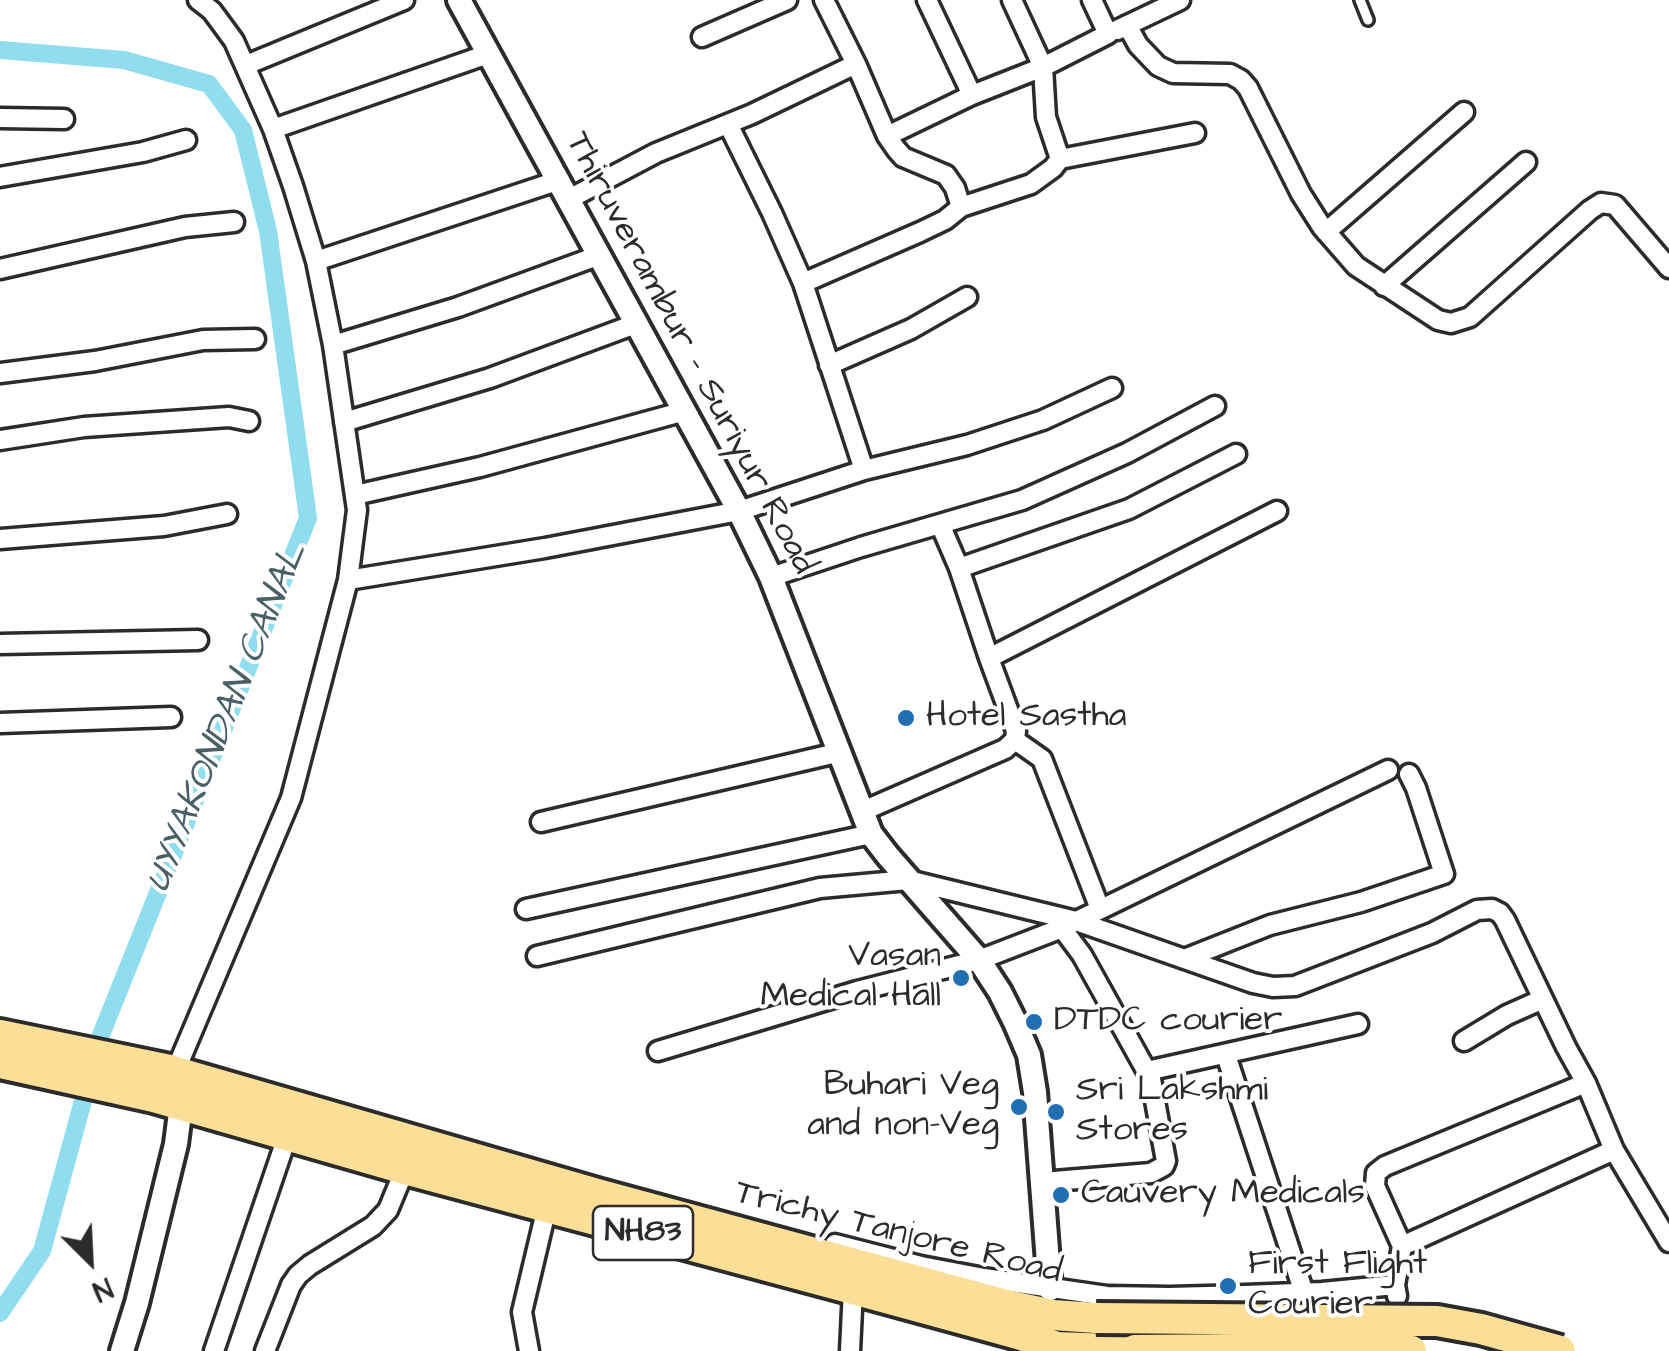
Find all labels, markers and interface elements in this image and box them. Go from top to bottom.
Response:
street label: Thiruverambur - Suriyur Road [554,126,824,582]
water label: UYYAKONDAN CANAL [137,537,319,899]
place label: Hotel Sastha [926,697,1127,739]
marker: Hotel Sastha [895,707,917,729]
place label: Vasan Medical Hall [760,937,941,1019]
marker: Vasan Medical Hall [950,967,972,989]
place label: DTDC courier [1054,1001,1282,1043]
marker: DTDC courier [1023,1011,1045,1033]
place label: Buhari Veg and non-Veg [807,1066,999,1148]
place label: Sri Lakshmi Stores [1076,1071,1268,1153]
marker: Buhari Veg and non-Veg [1008,1096,1030,1118]
marker: Sri Lakshmi Stores [1045,1101,1067,1123]
street label: Trichy Tanjore Road [730,1173,1066,1295]
place label: Cauvery Medicals [1081,1174,1365,1216]
marker: Cauvery Medicals [1050,1184,1072,1206]
road number: NH83 [593,1206,693,1260]
north arrow [40,1211,140,1311]
place label: First Flight Courier [1248,1245,1427,1327]
text: N [86,1267,118,1310]
marker: First Flight Courier [1217,1275,1239,1297]

